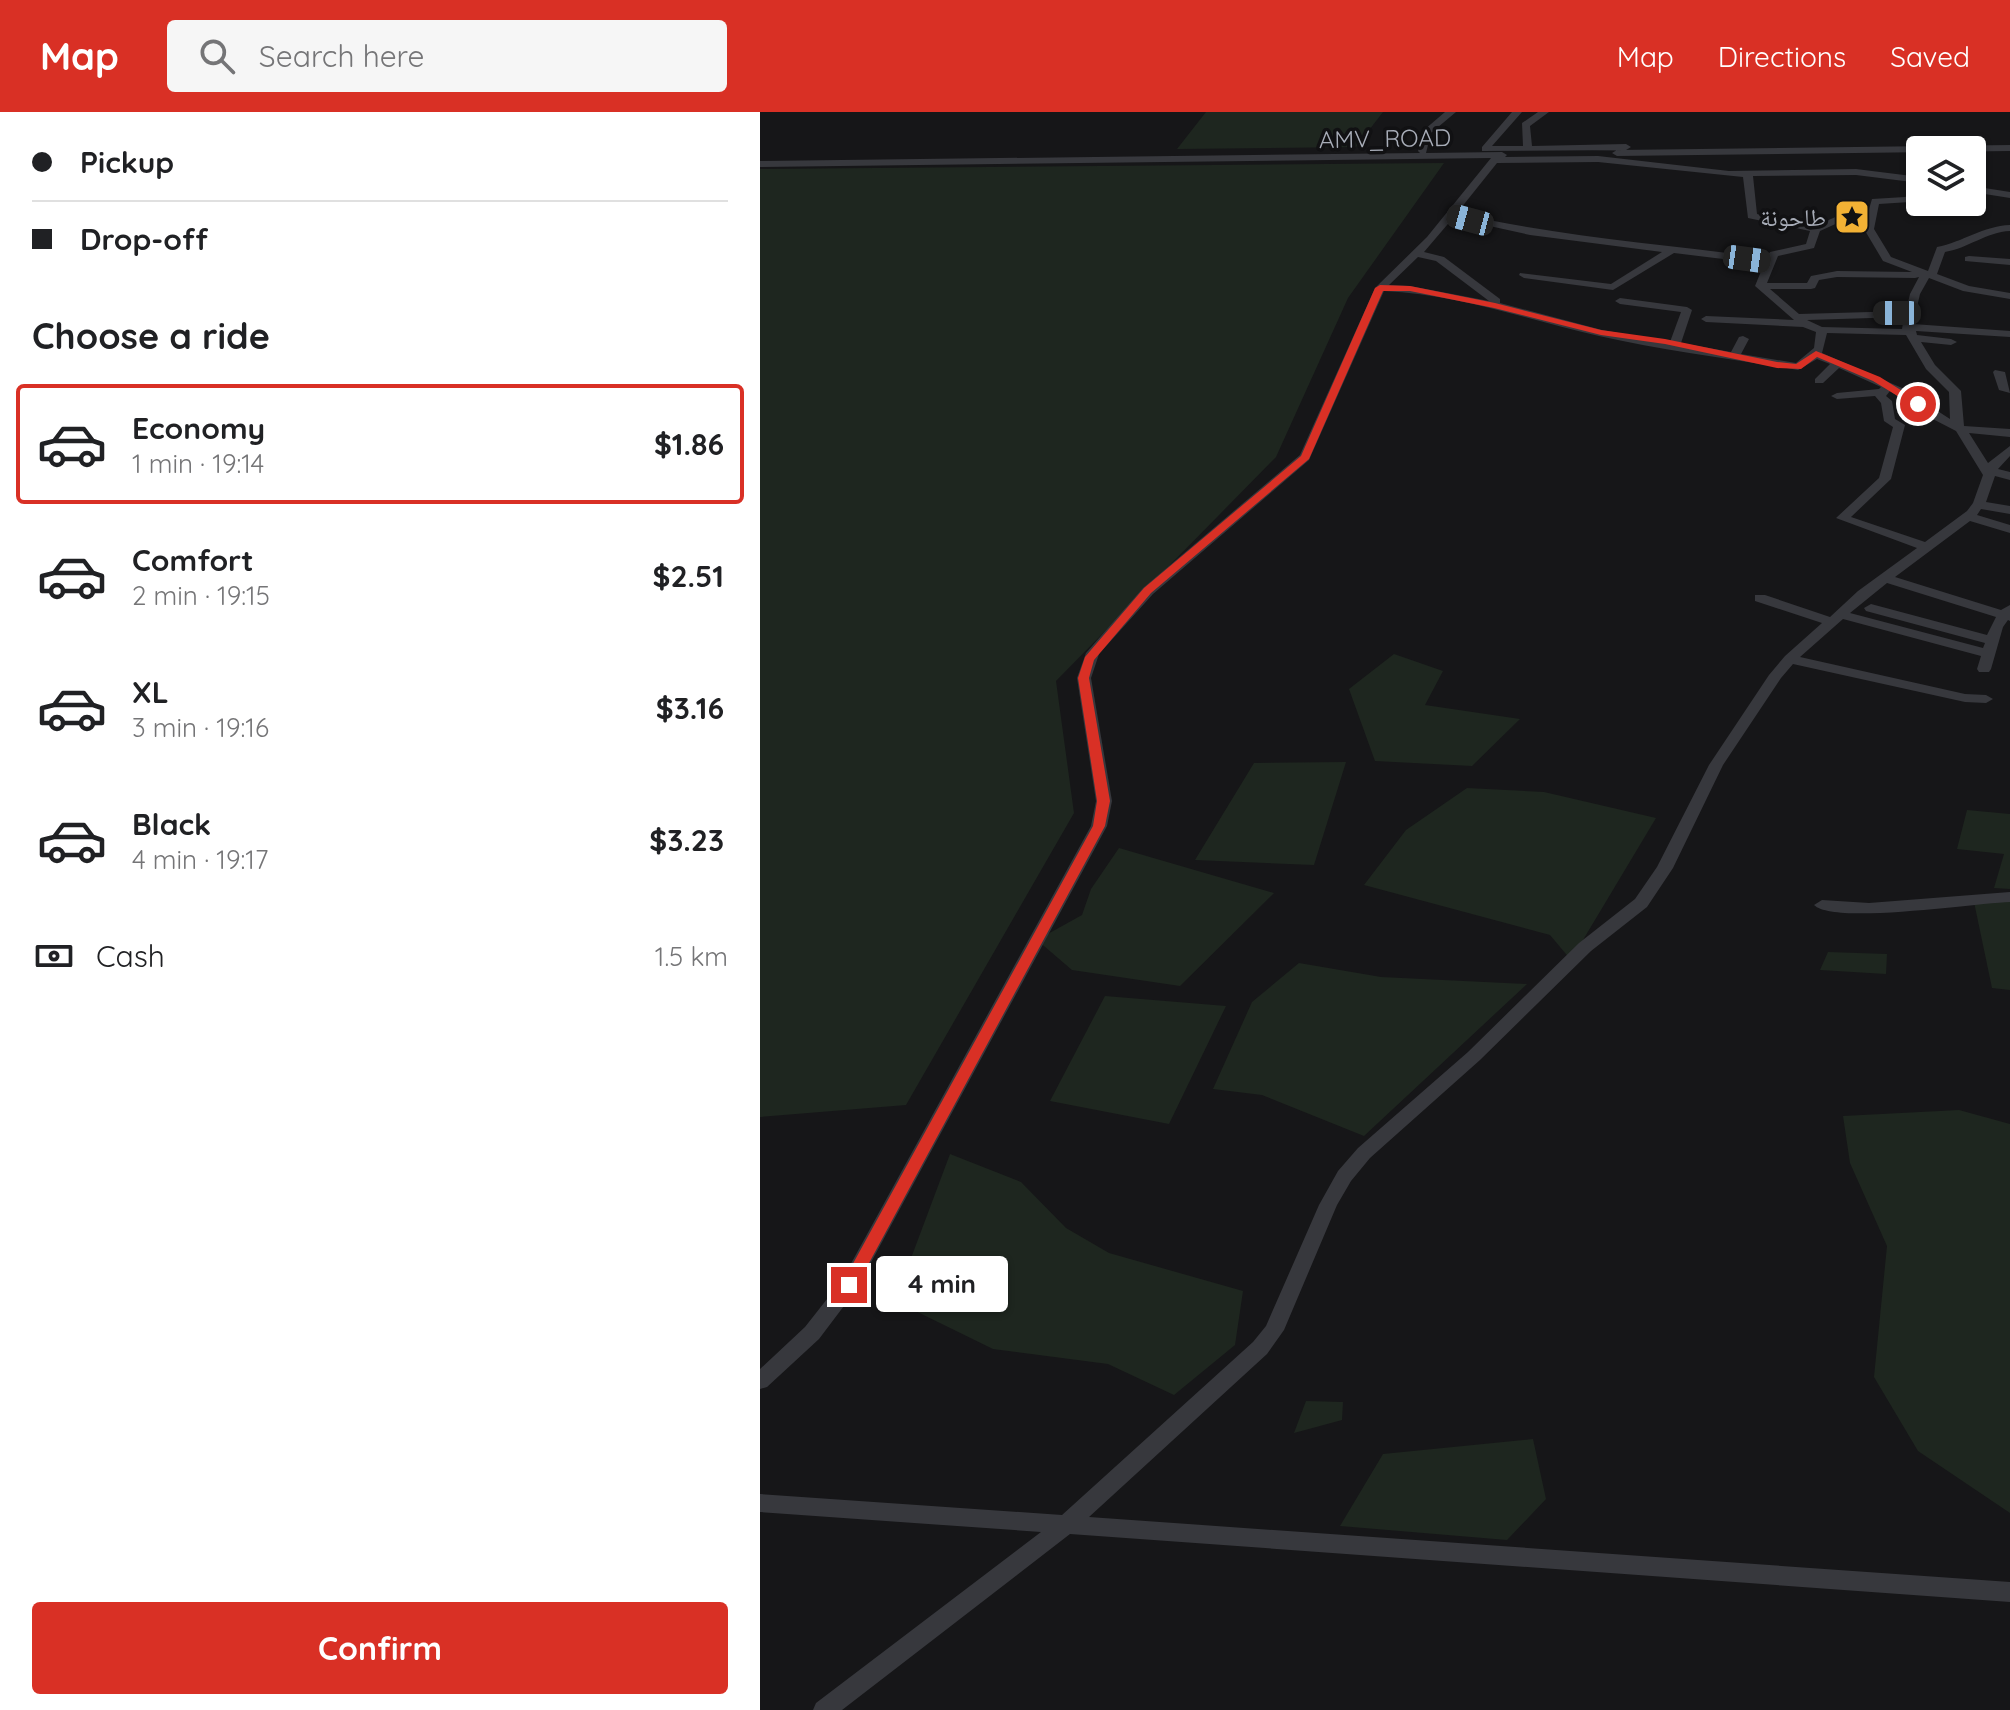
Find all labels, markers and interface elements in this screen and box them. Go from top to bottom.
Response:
search box [167,20,727,92]
text: Map [40,32,119,80]
icon: search [195,34,239,78]
text: Search here [259,37,424,75]
text: Map [1617,39,1674,74]
text: Directions [1718,39,1846,74]
text: Saved [1890,39,1970,74]
street label: AMV_ROAD [1319,122,1451,154]
map controls [1906,136,1986,216]
button: layers [1906,136,1986,216]
text: Pickup [80,143,174,181]
place icon: طاحونة [1833,198,1871,236]
car [1444,202,1496,238]
place label: طاحونة [1760,202,1826,232]
text: Drop-off [80,220,208,258]
car [1722,244,1772,274]
car [1873,301,1921,325]
text: Choose a ride [32,313,270,358]
route start [1900,386,1936,422]
icon: car [36,408,108,480]
text: Economy [132,409,265,447]
text: $1.86 [654,425,724,463]
text: 1 min · 19:14 [132,447,264,480]
icon: car [36,540,108,612]
text: Comfort [132,541,253,579]
text: $2.51 [653,557,724,595]
text: 2 min · 19:15 [132,579,270,612]
icon: car [36,672,108,744]
text: XL [132,673,169,711]
text: $3.16 [656,689,724,727]
text: 3 min · 19:16 [132,711,269,744]
icon: car [36,804,108,876]
text: Black [132,805,211,843]
text: $3.23 [649,821,724,859]
text: 4 min · 19:17 [132,843,268,876]
icon: cash [32,934,76,978]
text: Cash [96,937,165,975]
text: 1.5 km [655,940,728,973]
callout: 4 min [877,1257,1009,1313]
route end [831,1267,867,1303]
text: 4 min [908,1267,976,1300]
button: Confirm [32,1602,728,1694]

